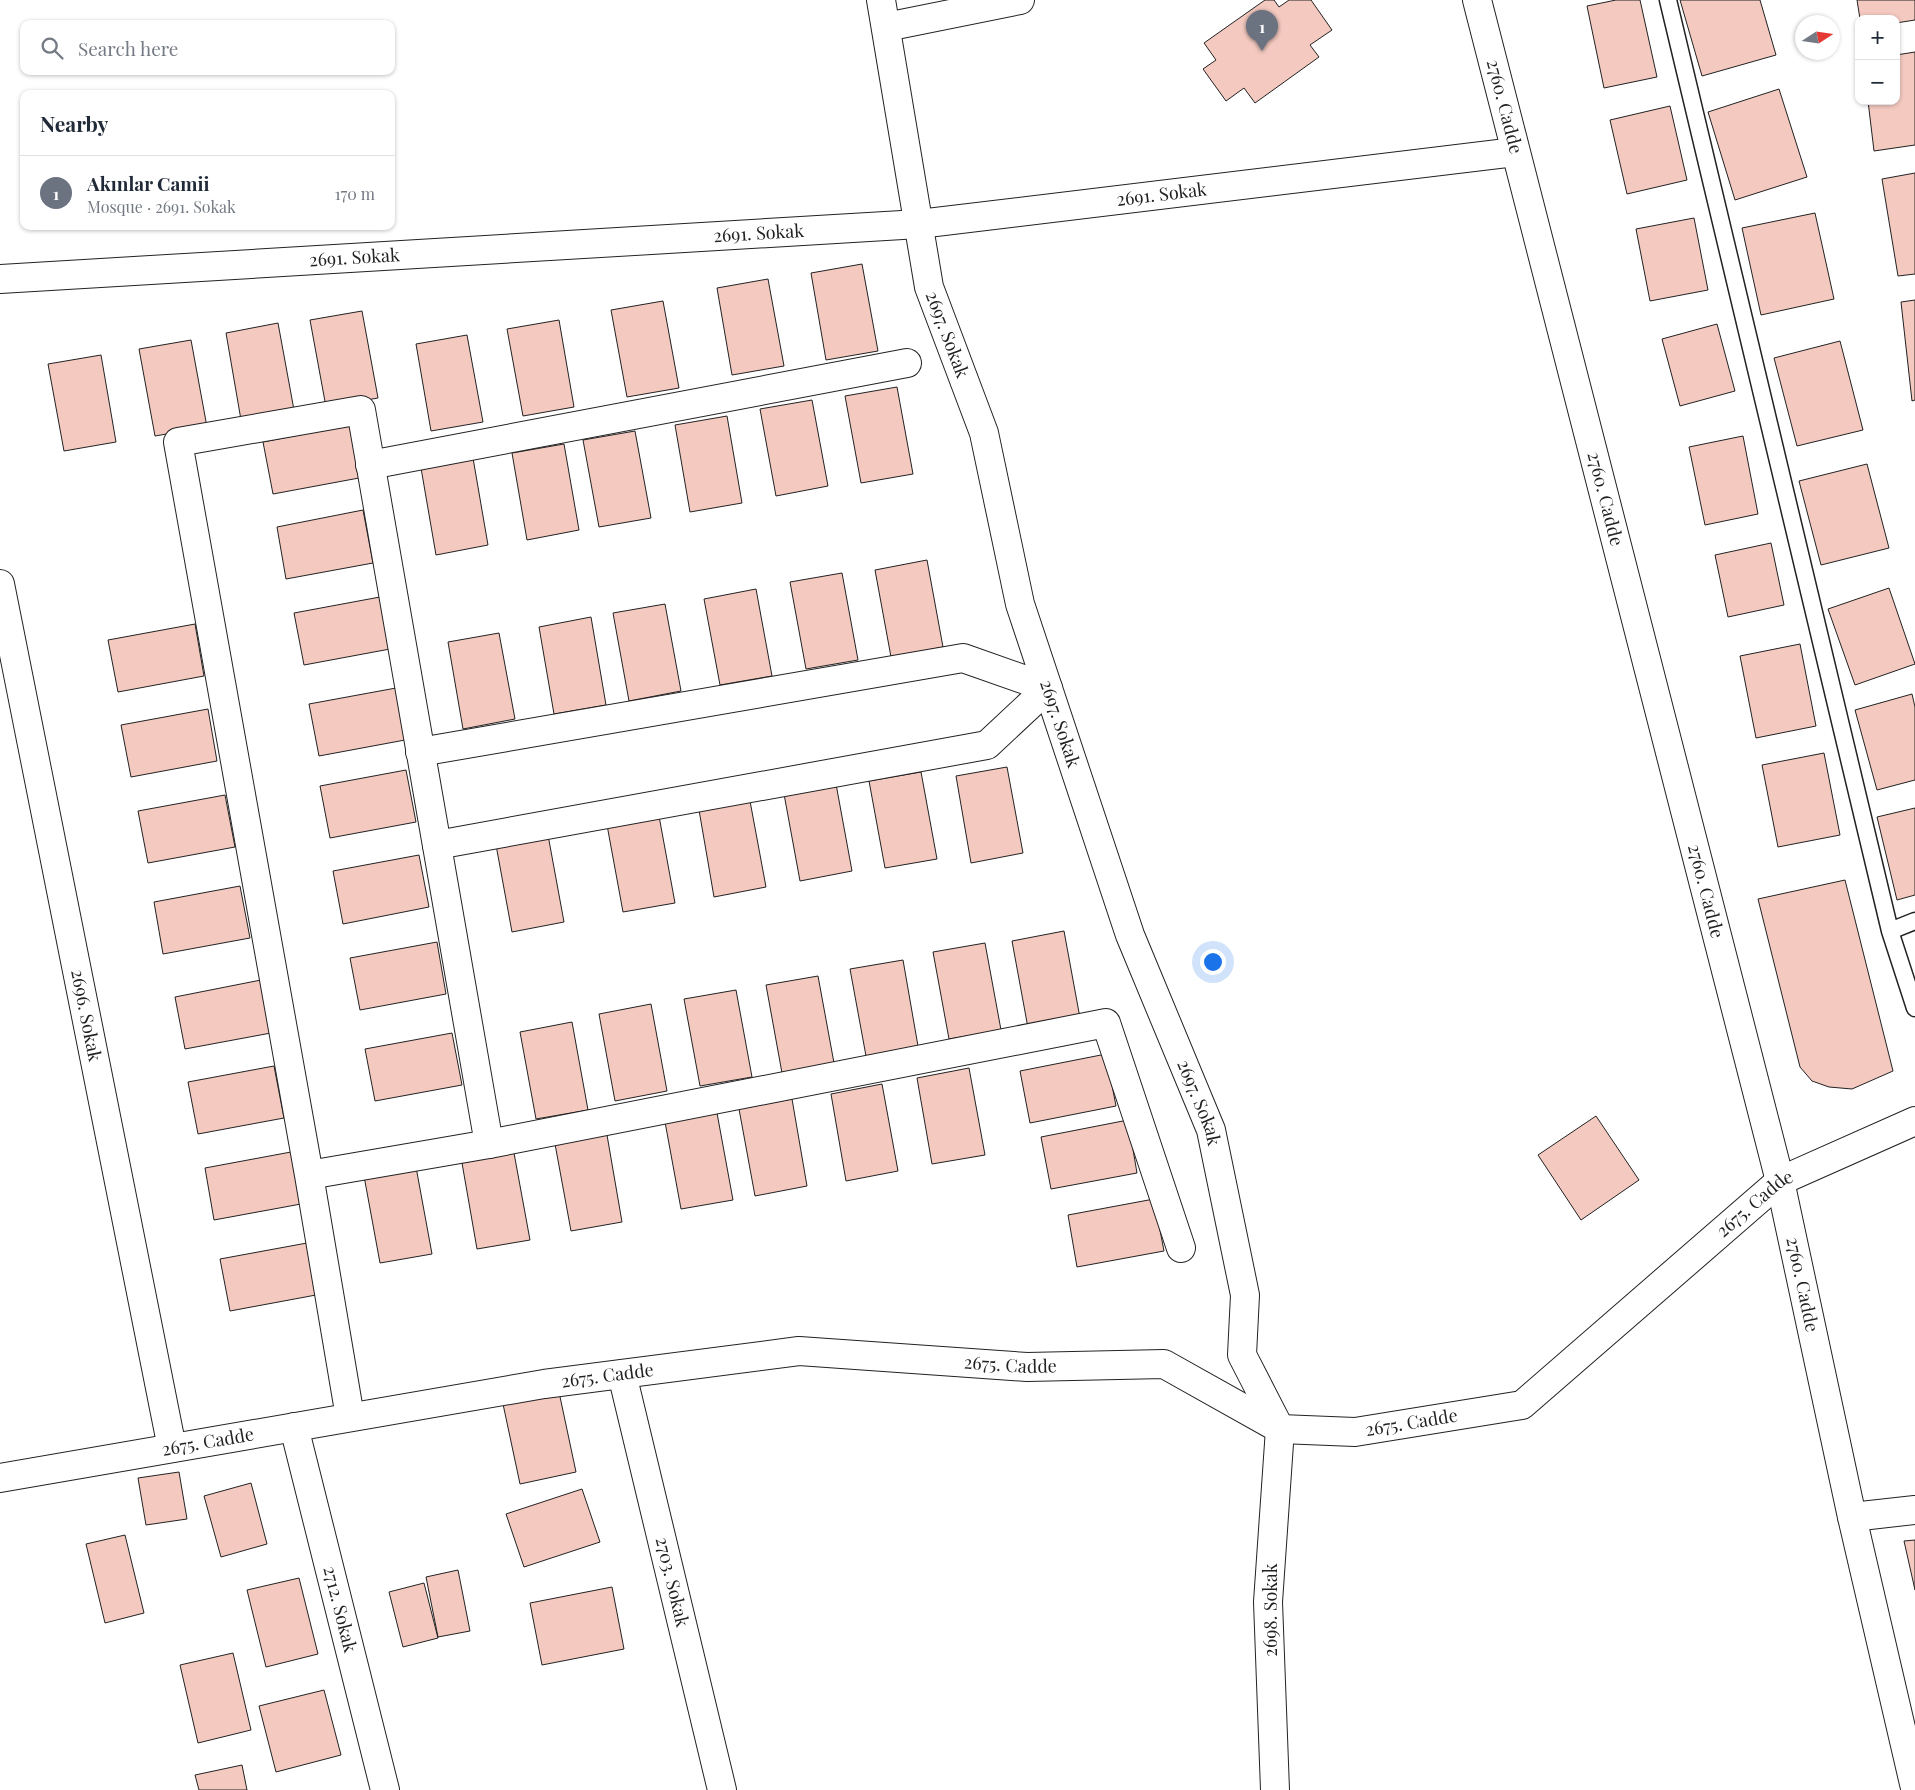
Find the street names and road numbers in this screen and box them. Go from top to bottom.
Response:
street label: 2760. Cadde [1482,57,1529,156]
street label: 2691. Sokak [1115,176,1208,211]
street label: 2691. Sokak [713,218,805,247]
street label: 2691. Sokak [308,242,400,271]
street label: 2697. Sokak [921,288,975,381]
street label: 2760. Cadde [1582,449,1630,548]
street label: 2697. Sokak [1035,677,1087,770]
street label: 2760. Cadde [1683,841,1730,941]
street label: 2696. Sokak [66,967,108,1064]
street label: 2697. Sokak [1172,1056,1227,1148]
street label: 2675. Cadde [1711,1164,1796,1242]
street label: 2760. Cadde [1781,1235,1825,1334]
street label: 2675. Cadde [963,1350,1057,1378]
street label: 2675. Cadde [560,1357,655,1393]
street label: 2675. Cadde [1363,1403,1459,1441]
street label: 2675. Cadde [160,1421,256,1461]
street label: 2703. Sokak [651,1534,695,1629]
street label: 2712. Sokak [318,1563,363,1655]
street label: 2698. Sokak [1258,1563,1282,1657]

